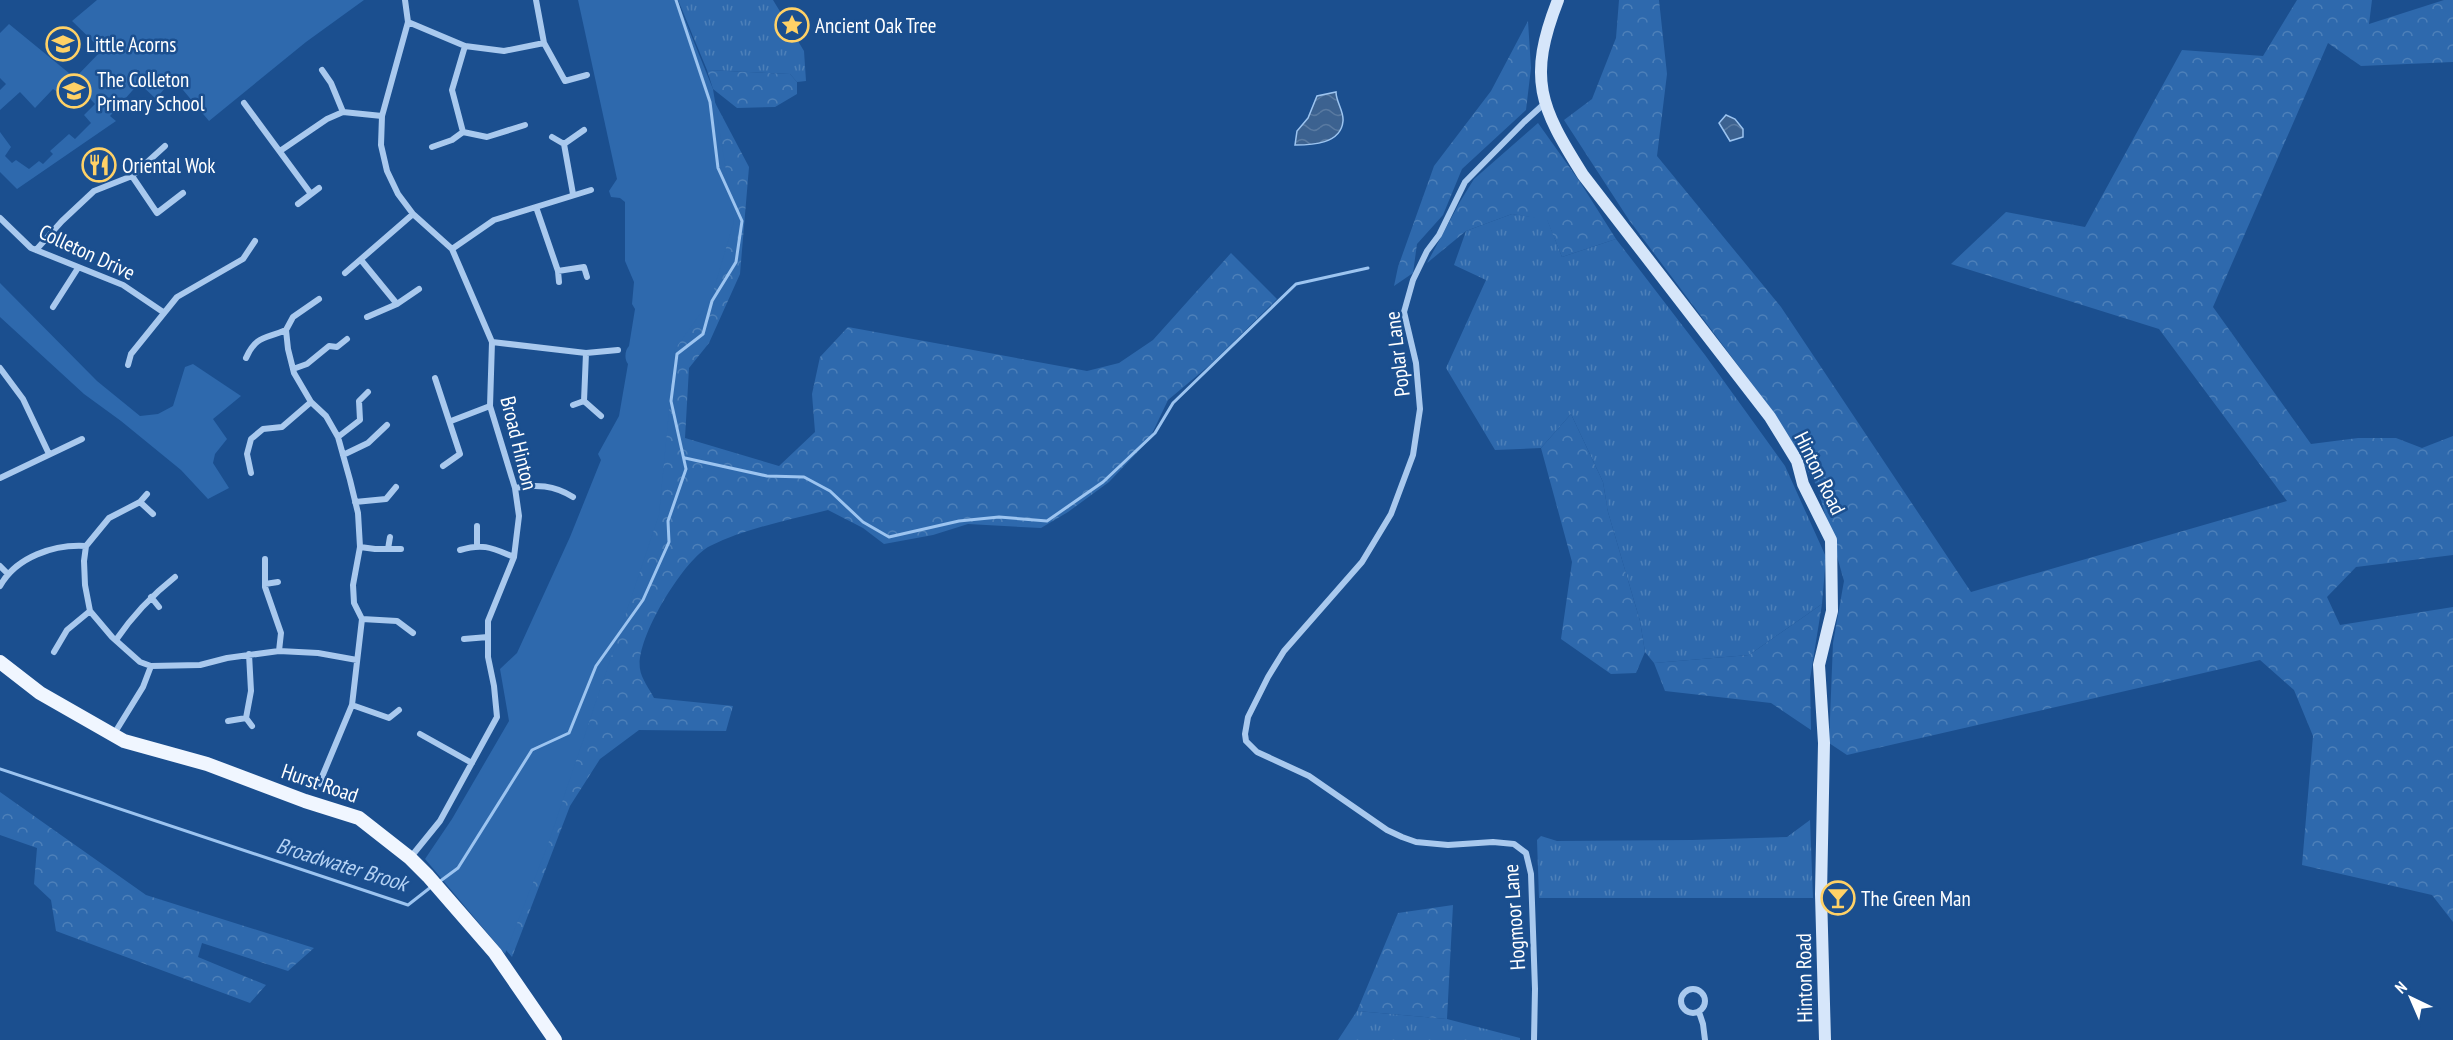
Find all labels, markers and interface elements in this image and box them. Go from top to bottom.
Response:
place icon: Ancient Oak Tree [774,7,810,43]
place label: Ancient Oak Tree [815,12,936,39]
school or university icon: Little Acorns [45,26,81,62]
place label: Little Acorns [86,31,176,58]
place label: The Colleton Primary School [97,66,205,117]
school or university icon: The Colleton Primary School [56,73,92,109]
restaurant icon: Oriental Wok [81,147,117,183]
place label: Oriental Wok [122,152,216,179]
street label: Colleton Drive [35,218,139,286]
street label: Poplar Lane [1378,310,1416,398]
street label: Broad Hinton [494,393,544,493]
street label: Hinton Road [1788,427,1852,519]
street label: Hurst Road [278,757,362,809]
water label: Broadwater Brook [273,831,413,898]
street label: Hogmoor Lane [1497,863,1531,971]
bar icon: The Green Man [1820,880,1856,916]
place label: The Green Man [1861,885,1971,912]
street label: Hinton Road [1790,933,1818,1023]
north arrow [2381,968,2441,1028]
text: N [2391,977,2411,997]

